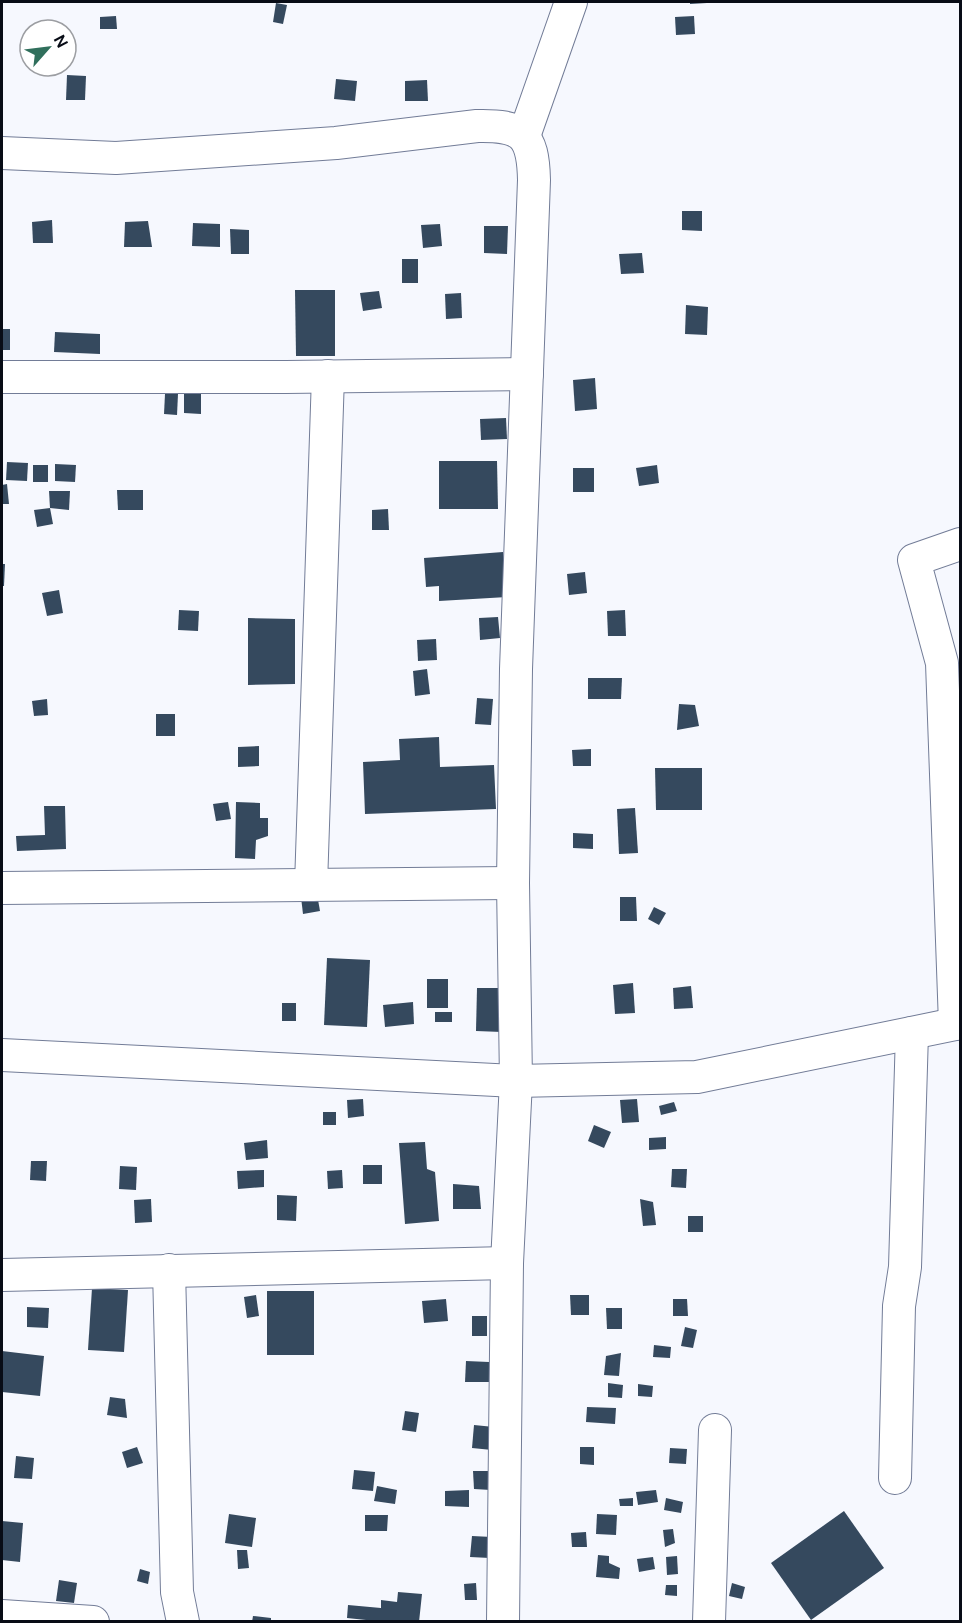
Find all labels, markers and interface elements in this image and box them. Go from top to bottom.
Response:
north arrow [18,18,78,78]
text: N [49,31,73,51]

